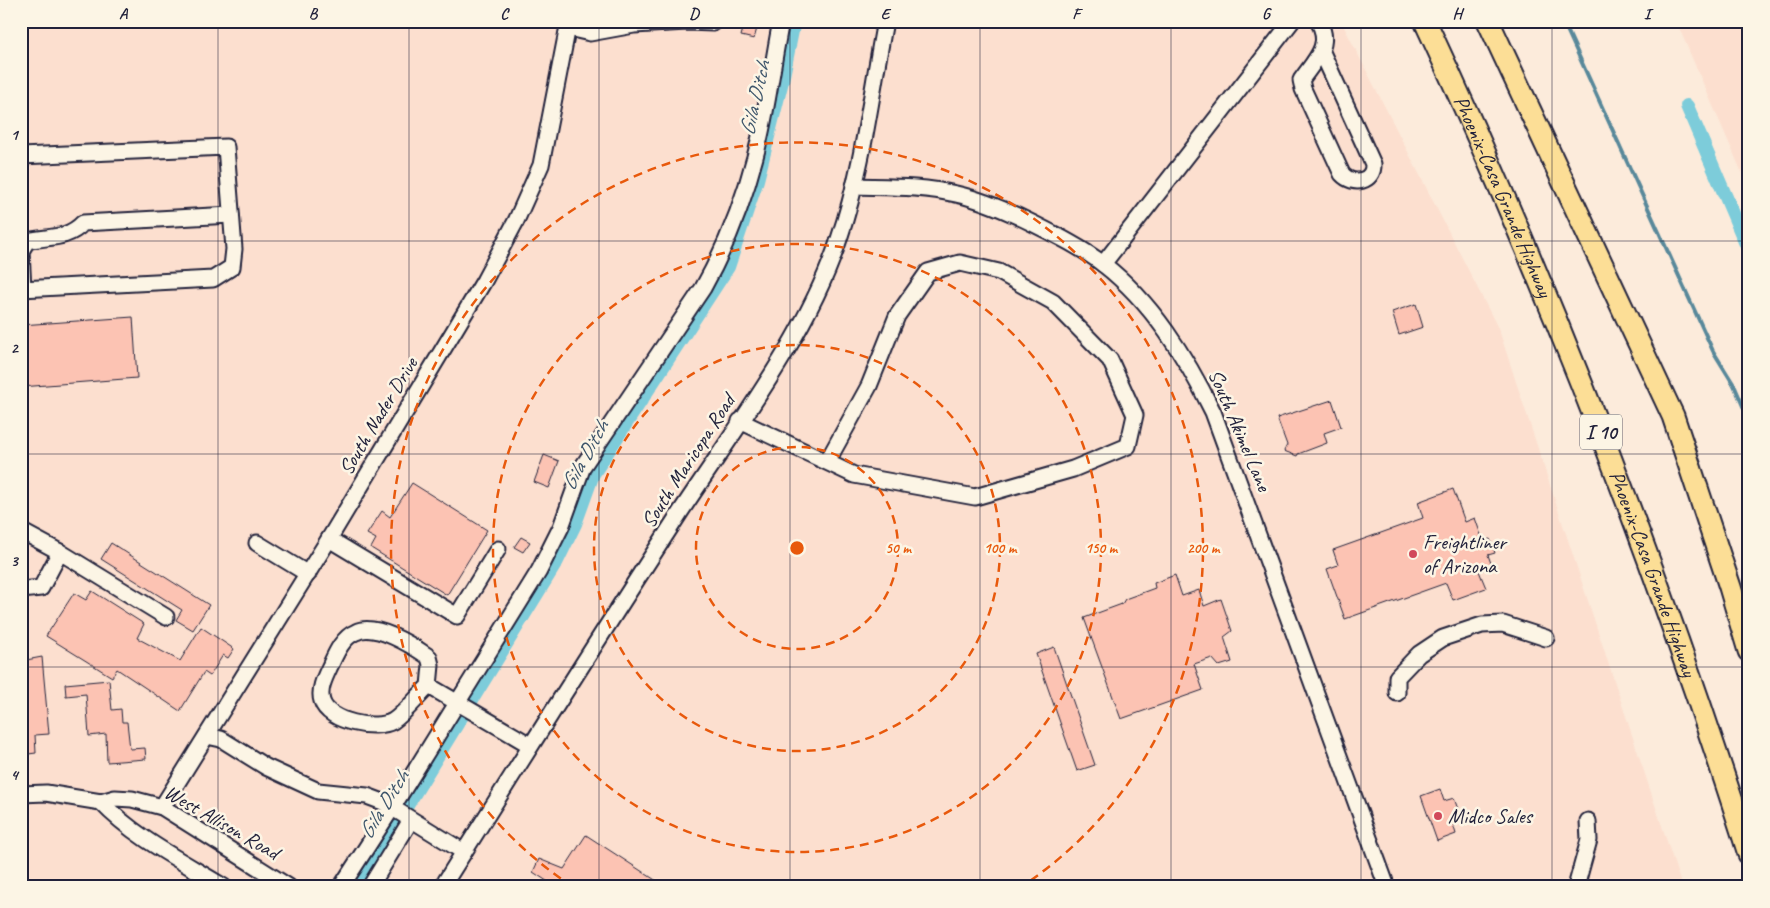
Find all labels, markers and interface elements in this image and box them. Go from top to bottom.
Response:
text: A [119,4,129,24]
text: B [309,4,319,24]
text: C [500,4,510,24]
text: D [689,4,700,24]
text: E [881,4,892,24]
text: F [1072,4,1083,24]
text: G [1262,4,1272,24]
text: H [1452,4,1464,24]
text: I [1644,4,1654,24]
water label: Gila Ditch [733,57,778,138]
street label: Phoenix-Casa Grande Highway [1448,92,1559,303]
text: 1 [10,125,19,145]
text: 2 [10,338,19,358]
street label: South Nader Drive [333,352,424,479]
street label: South Akimel Lane [1203,365,1278,496]
street label: South Maricopa Road [635,387,742,533]
water label: Gila Ditch [554,414,616,495]
road number: I 10 [1580,414,1622,450]
street label: Phoenix-Casa Grande Highway [1604,467,1703,682]
place label: Freightliner of Arizona [1423,529,1508,579]
centre of rings [788,539,806,557]
text: 50 m [885,539,912,558]
text: 100 m [984,539,1018,558]
text: 150 m [1085,539,1119,558]
text: 200 m [1187,539,1221,558]
marker: Freightliner of Arizona [1407,548,1419,560]
text: 3 [10,551,19,571]
water label: Gila Ditch [352,764,417,844]
text: 4 [10,765,19,785]
street label: West Allison Road [160,779,287,867]
place label: Midco Sales [1448,803,1534,829]
marker: Midco Sales [1432,810,1444,822]

